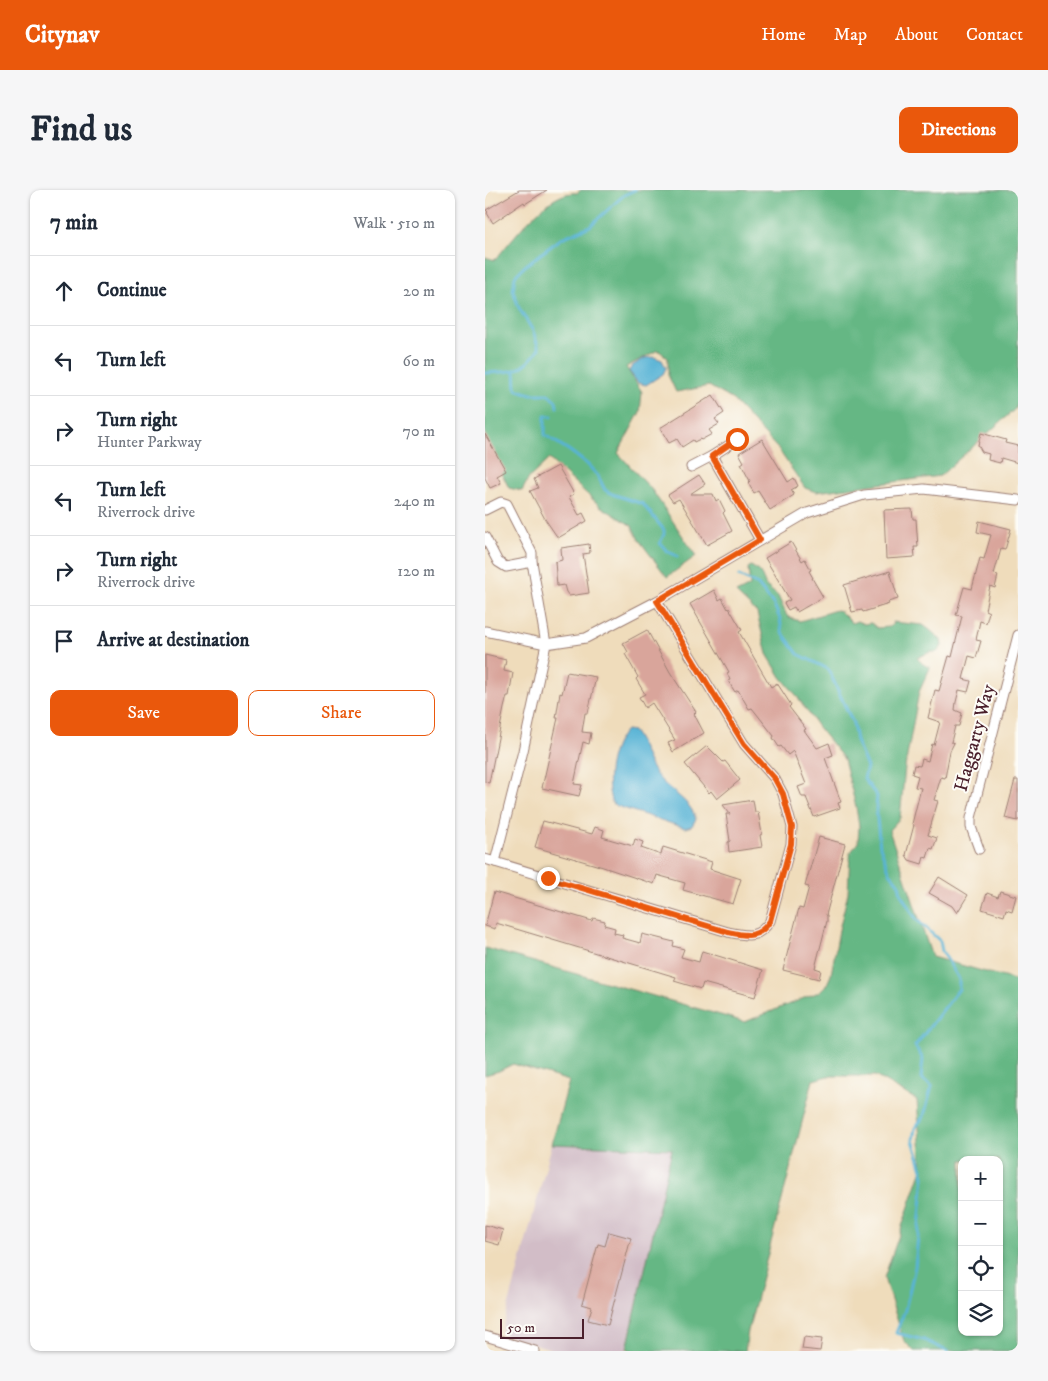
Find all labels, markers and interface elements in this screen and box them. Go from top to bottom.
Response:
text: Citynav [25,20,99,50]
text: Home [761,24,806,46]
text: Map [834,24,867,46]
text: About [895,24,938,46]
text: Contact [966,24,1023,46]
button: Directions [899,107,1018,153]
text: Find us [30,108,132,152]
text: 7 min [50,210,98,236]
text: Walk · 510 m [353,213,435,233]
icon: ahead [50,277,78,305]
text: Continue [97,279,167,302]
text: 20 m [403,281,435,301]
icon: left [50,347,78,375]
text: Turn left [97,349,166,372]
text: 60 m [403,351,435,371]
text: Turn right [97,409,177,432]
icon: right [50,417,78,445]
text: 70 m [403,421,435,441]
route start [726,428,749,451]
text: Hunter Parkway [97,432,202,452]
text: Turn left [97,479,166,502]
icon: left [50,487,78,515]
text: 240 m [394,491,435,511]
text: Riverrock drive [97,502,195,522]
text: Turn right [97,549,177,572]
icon: right [50,557,78,585]
text: 120 m [397,561,435,581]
text: Riverrock drive [97,572,195,592]
icon: arrive [50,627,78,655]
text: Arrive at destination [97,629,249,652]
street label: Haggarty Way [950,681,1001,794]
button: Save [50,690,238,736]
button: Share [248,690,435,736]
route end [537,867,560,890]
map controls [958,1156,1003,1336]
button: + [958,1156,1003,1201]
button: − [958,1201,1003,1246]
button: locate [958,1246,1003,1291]
button: layers [958,1291,1003,1336]
scale bar [500,1316,584,1339]
text: 50 m [507,1319,535,1337]

